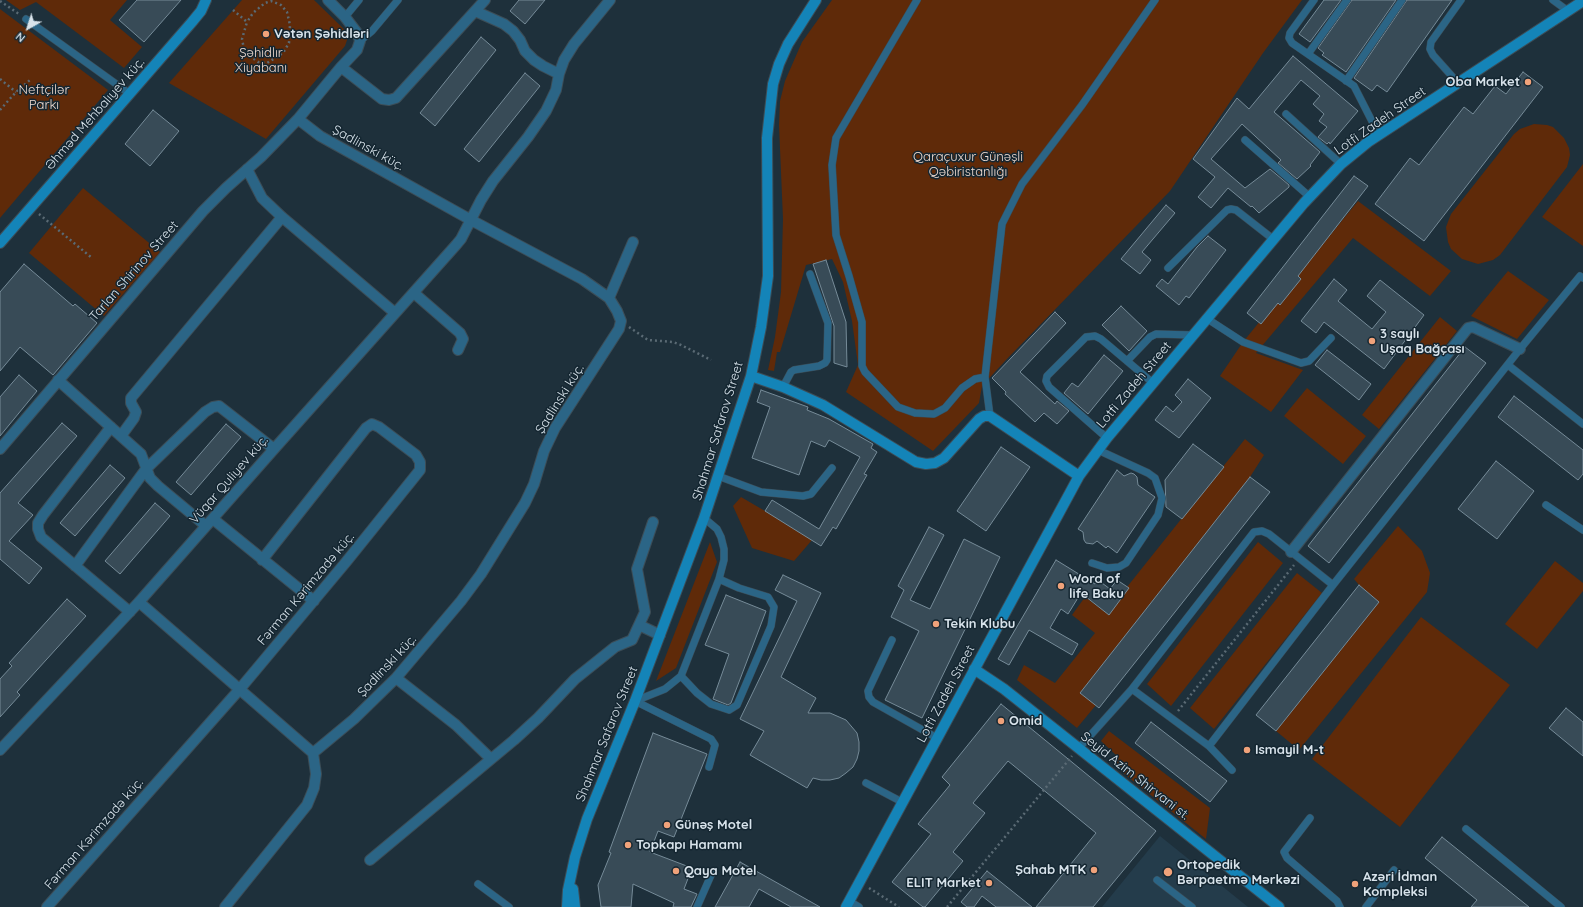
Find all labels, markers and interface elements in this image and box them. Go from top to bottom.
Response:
north arrow [8,8,48,48]
place label: Vətən Şəhidləri [274,26,369,42]
text: N [13,29,28,45]
marker: Vətən Şəhidləri [261,29,271,39]
park label: Şəhidlır Xiyabanı [235,45,287,76]
street label: Əhməd Mehbalıyev küç. [42,55,148,173]
place label: Oba Market [1446,74,1520,90]
marker: Oba Market [1523,77,1533,87]
park label: Neftçilər Parkı [19,82,69,113]
street label: Lotfi Zadeh Street [1331,84,1429,158]
street label: Şadlinski küç. [330,122,406,174]
park label: Qaraçuxur Günəşli Qəbiristanlığı [913,149,1023,180]
street label: Tarlan Shirinov Street [86,218,182,324]
place label: 3 saylı Uşaq Bağçası [1380,326,1465,357]
marker: 3 saylı Uşaq Bağçası [1367,336,1377,346]
street label: Lotfi Zadeh Street [1093,339,1175,431]
street label: Shahmar Safarov Street [689,360,747,502]
street label: Şadlinski küç. [532,361,588,437]
street label: Vüqar Quliyev küç. [186,433,272,527]
street label: Fərman Kərimzadə küç. [254,529,358,649]
place label: Word of life Baku [1069,571,1124,602]
marker: Word of life Baku [1056,581,1066,591]
place label: Tekin Klubu [944,616,1015,632]
marker: Tekin Klubu [931,619,941,629]
street label: Şadlinski küç. [354,632,420,700]
street label: Lotfi Zadeh Street [914,643,978,745]
street label: Shahmar Safarov Street [573,664,641,804]
place label: Omid [1009,713,1042,729]
marker: Omid [996,716,1006,726]
street label: Seyid Azim Shirvani st. [1078,729,1192,823]
place label: Ismayil M-t [1255,742,1324,758]
marker: Ismayil M-t [1242,745,1252,755]
street label: Fərman Kərimzadə küç. [41,775,147,893]
place label: Günəş Motel [675,817,752,833]
marker: Günəş Motel [662,820,672,830]
place label: Topkapı Hamamı [636,837,742,853]
marker: Topkapı Hamamı [623,840,633,850]
place label: Ortopedik Bərpaetmə Mərkəzi [1177,857,1300,888]
place label: Şahab MTK [1015,862,1086,878]
place label: Qaya Motel [684,863,757,879]
marker: Şahab MTK [1089,865,1099,875]
marker: Qaya Motel [671,866,681,876]
marker: Ortopedik Bərpaetmə Mərkəzi [1162,866,1174,878]
place label: Azəri İdman Kompleksi [1363,869,1437,900]
place label: ELIT Market [906,875,981,891]
marker: ELIT Market [984,878,994,888]
marker: Azəri İdman Kompleksi [1350,879,1360,889]

